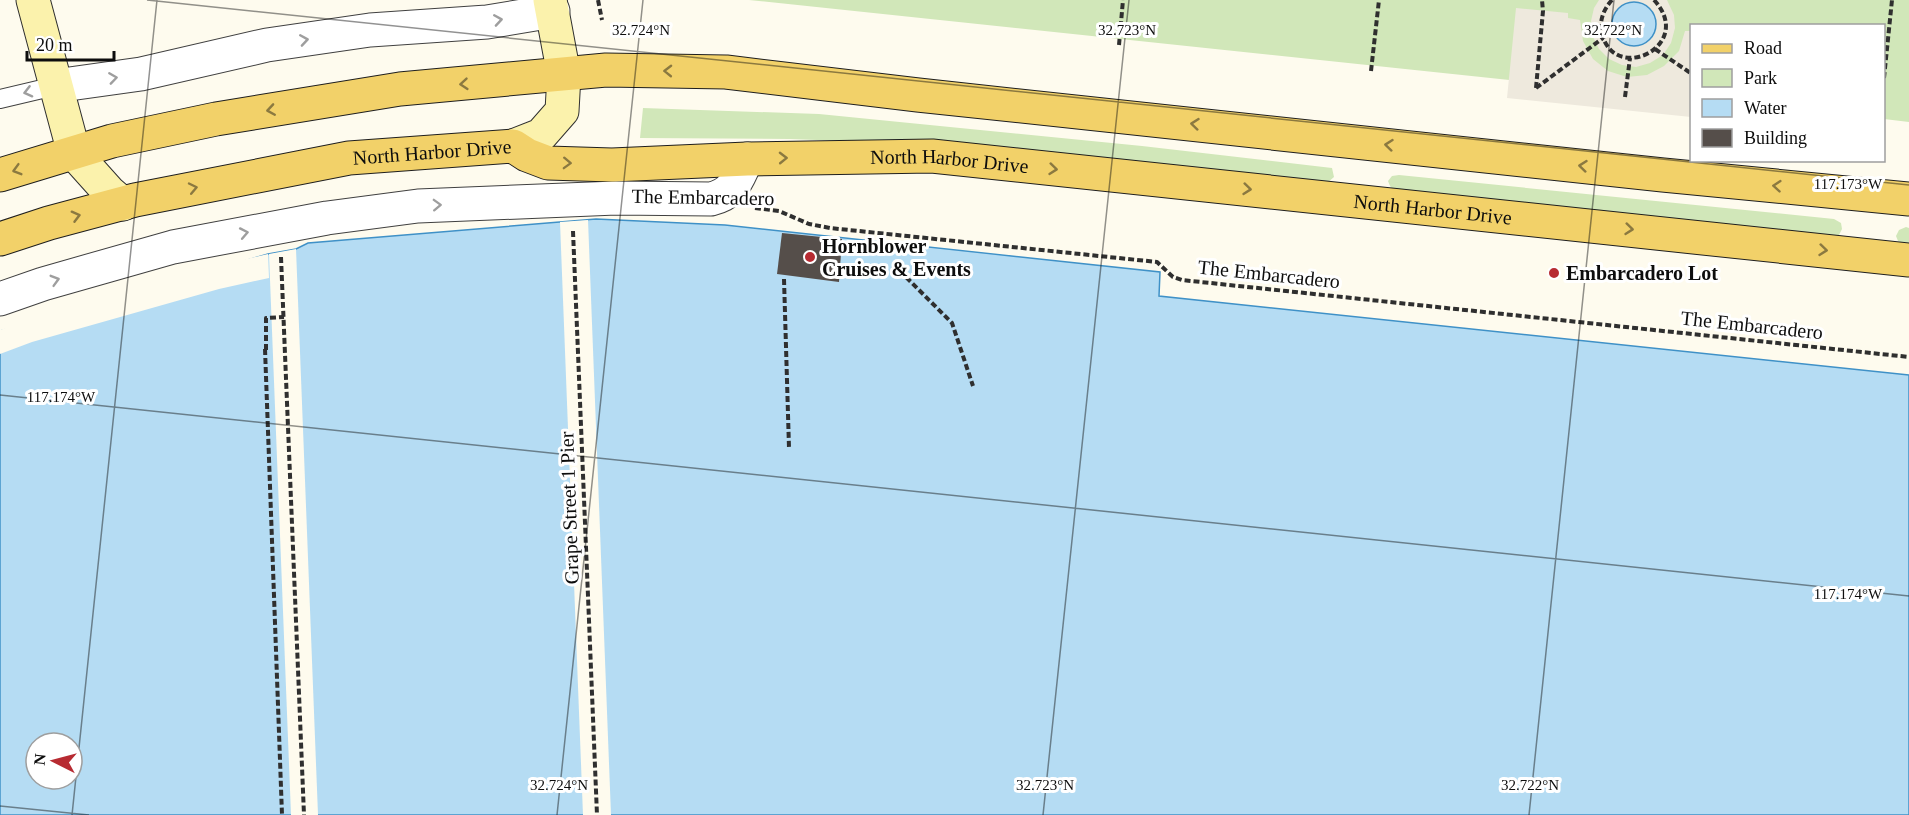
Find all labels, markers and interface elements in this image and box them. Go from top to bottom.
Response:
one-way arrow [493,14,503,27]
text: 32.724°N [612,22,670,38]
text: 32.723°N [1098,22,1156,38]
text: 32.722°N [1584,22,1642,38]
scale bar [27,24,114,62]
legend [1690,24,1885,162]
one-way arrow [299,34,309,46]
text: 20 m [36,35,73,55]
text: Road [1744,38,1782,58]
one-way arrow [663,65,672,77]
text: Park [1744,68,1777,88]
one-way arrow [108,72,118,84]
one-way arrow [459,77,468,90]
one-way arrow [23,85,33,98]
text: Water [1744,98,1787,118]
one-way arrow [266,104,275,116]
one-way arrow [1191,118,1200,131]
text: Building [1744,128,1807,148]
street label: North Harbor Drive [352,135,512,169]
one-way arrow [1385,139,1394,152]
street label: North Harbor Drive [870,145,1030,177]
one-way arrow [779,152,788,165]
one-way arrow [563,157,572,170]
one-way arrow [1578,160,1588,173]
one-way arrow [1048,162,1057,175]
one-way arrow [12,163,23,175]
text: 117.173°W [1814,176,1883,192]
one-way arrow [1772,180,1782,193]
one-way arrow [187,182,197,195]
one-way arrow [1242,182,1251,195]
street label: The Embarcadero [631,185,775,209]
street label: North Harbor Drive [1353,190,1513,229]
one-way arrow [433,199,442,211]
one-way arrow [71,210,81,223]
one-way arrow [1624,223,1633,235]
one-way arrow [239,227,249,240]
place label: Hornblower Cruises & Events [822,235,971,280]
one-way arrow [1818,243,1827,256]
marker: Hornblower Cruises & Events [803,250,817,264]
street label: The Embarcadero [1197,256,1341,292]
place label: Embarcadero Lot [1566,262,1718,284]
marker: Embarcadero Lot [1547,266,1561,280]
one-way arrow [49,275,60,287]
street label: The Embarcadero [1680,307,1824,343]
text: 117.174°W [27,389,96,405]
street label: Grape Street 1 Pier [555,431,584,585]
text: 117.174°W [1814,586,1883,602]
north arrow [24,731,84,791]
text: N [31,752,49,766]
text: 32.724°N [530,777,588,793]
text: 32.723°N [1016,777,1074,793]
text: 32.722°N [1501,777,1559,793]

